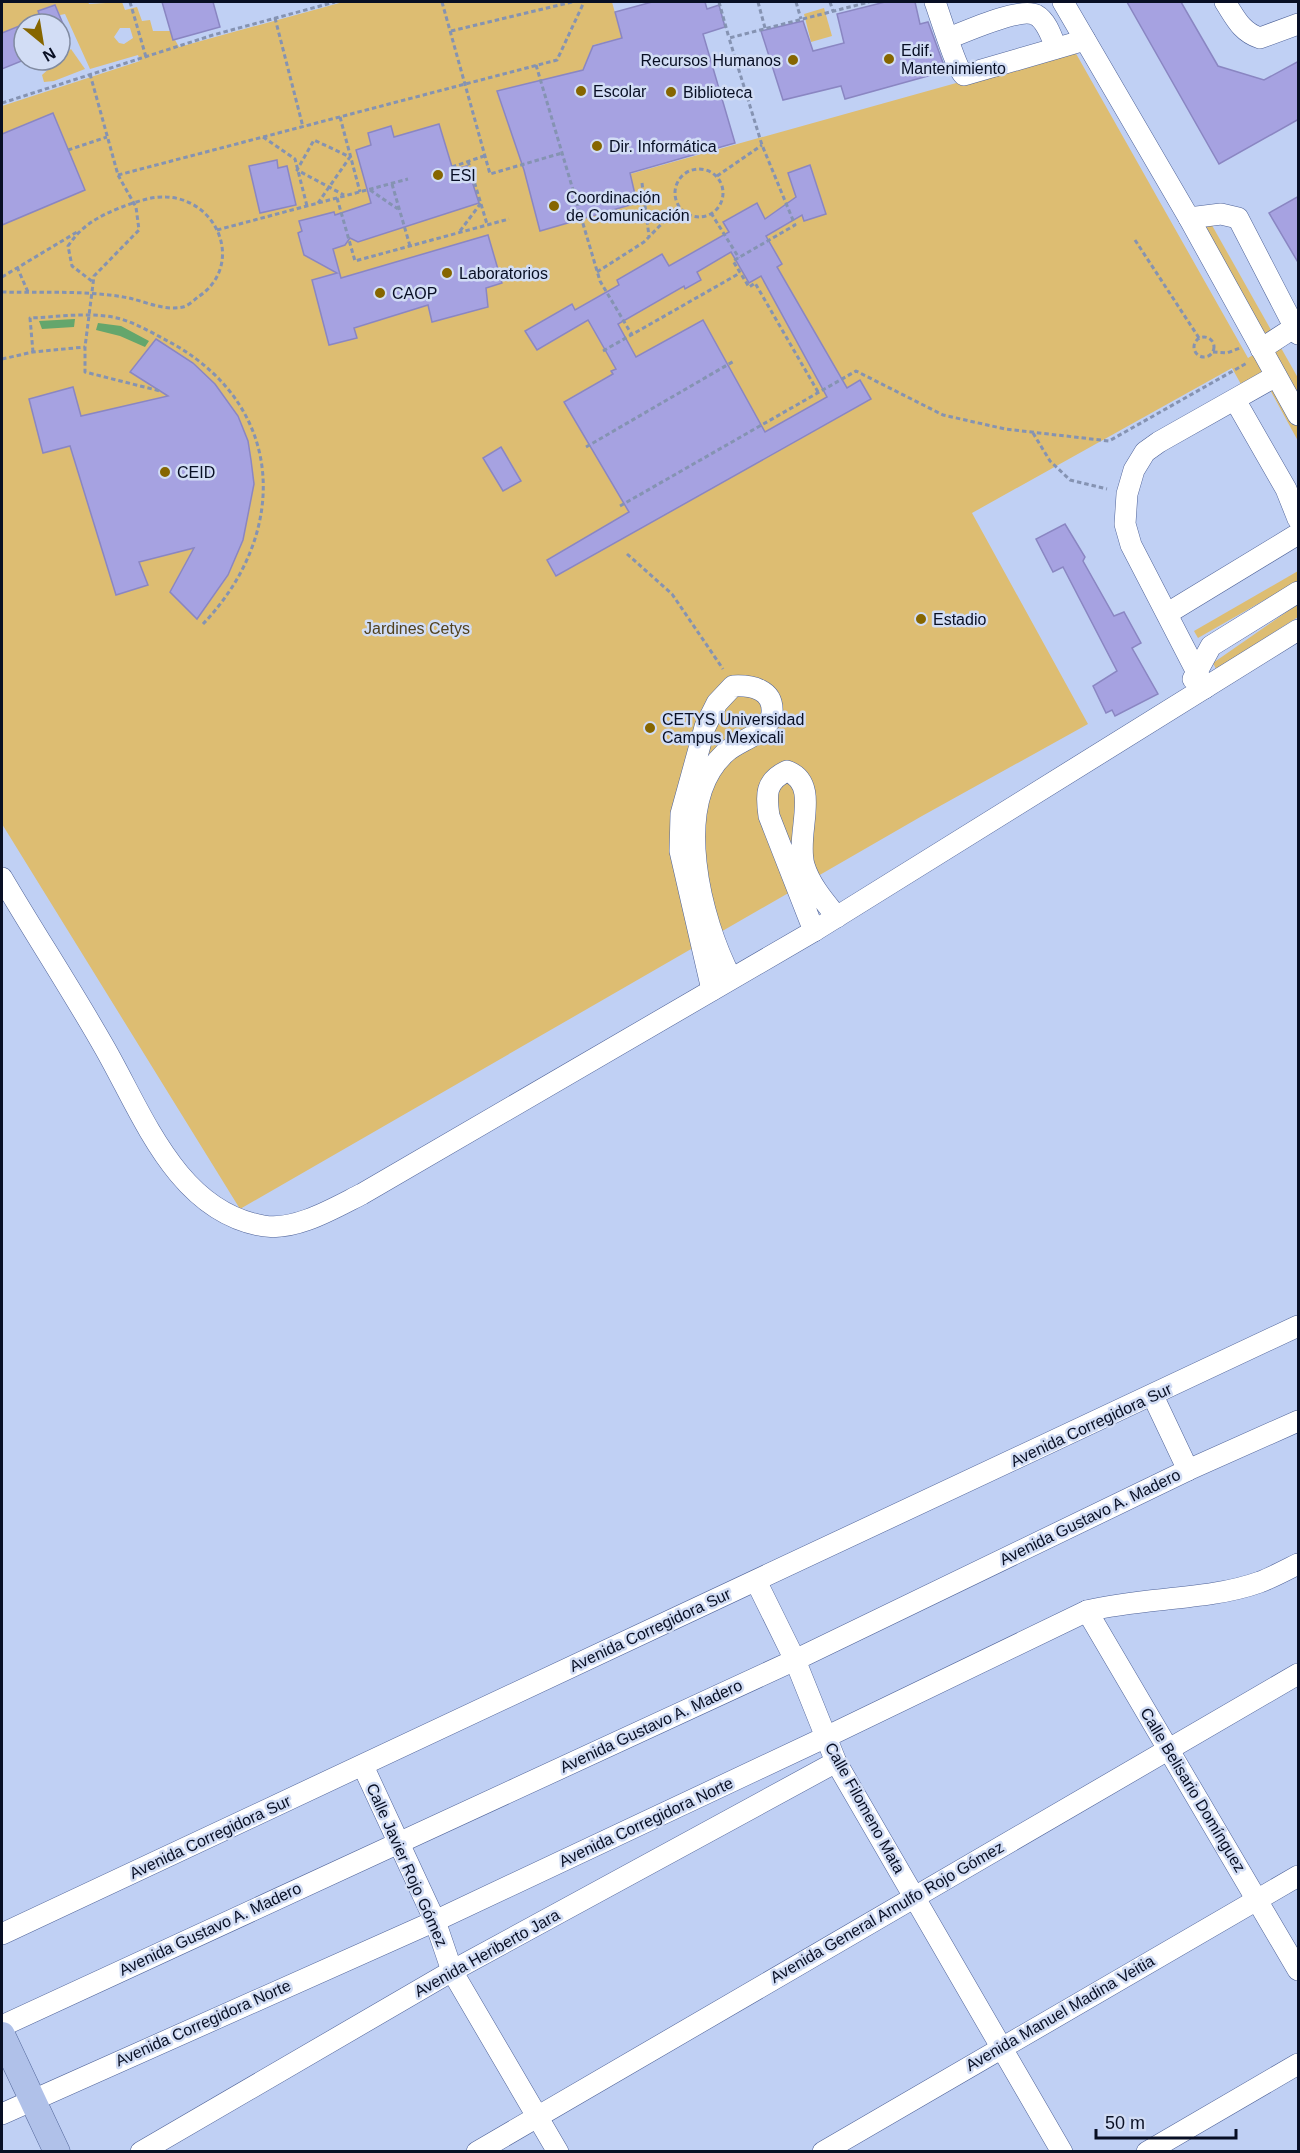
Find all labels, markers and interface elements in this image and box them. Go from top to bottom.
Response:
north arrow [12,12,72,72]
place label: Edif. Mantenimiento [901,42,1006,77]
text: N [40,44,59,65]
place label: Recursos Humanos [641,52,781,69]
marker: Edif. Mantenimiento [882,52,896,66]
marker: Recursos Humanos [786,53,800,67]
place label: Escolar [593,83,647,100]
marker: Escolar [574,84,588,98]
place label: Biblioteca [683,84,752,101]
marker: Biblioteca [664,85,678,99]
place label: Dir. Informática [609,138,717,155]
marker: Dir. Informática [590,139,604,153]
place label: ESI [450,167,476,184]
marker: ESI [431,168,445,182]
place label: Coordinación de Comunicación [566,189,690,224]
marker: Coordinación de Comunicación [547,199,561,213]
place label: Laboratorios [459,265,548,282]
marker: Laboratorios [440,266,454,280]
place label: CAOP [392,285,437,302]
marker: CAOP [373,286,387,300]
place label: CEID [177,464,215,481]
marker: CEID [158,465,172,479]
place label: Estadio [933,611,986,628]
marker: Estadio [914,612,928,626]
park label: Jardines Cetys [364,620,470,637]
place label: CETYS Universidad Campus Mexicali [662,711,804,746]
marker: CETYS Universidad Campus Mexicali [643,721,657,735]
street label: Avenida Corregidora Sur [1008,1380,1175,1470]
street label: Avenida Gustavo A. Madero [997,1466,1183,1568]
street label: Avenida Corregidora Sur [567,1585,734,1675]
street label: Avenida Gustavo A. Madero [557,1676,745,1776]
street label: Calle Belisario Domínguez [1137,1705,1249,1875]
street label: Calle Filomeno Mata [822,1740,908,1876]
street label: Avenida Corregidora Norte [556,1774,736,1870]
street label: Calle Javier Rojo Gómez [363,1781,451,1949]
street label: Avenida Corregidora Sur [127,1792,294,1882]
street label: Avenida General Arnulfo Rojo Gómez [767,1838,1007,1986]
street label: Avenida Gustavo A. Madero [116,1879,304,1979]
street label: Avenida Heriberto Jara [411,1906,563,2000]
street label: Avenida Manuel Madina Veitia [963,1952,1157,2074]
street label: Avenida Corregidora Norte [113,1977,293,2069]
scale bar [1096,2102,1236,2140]
text: 50 m [1105,2113,1145,2133]

